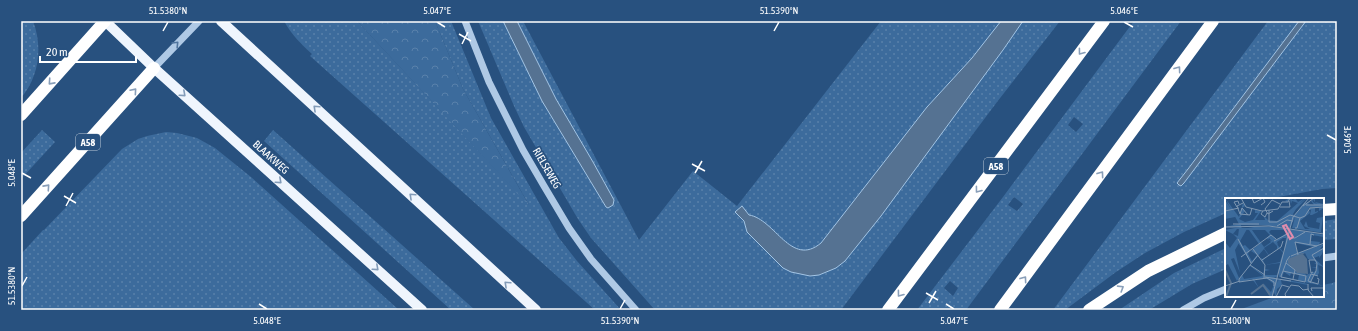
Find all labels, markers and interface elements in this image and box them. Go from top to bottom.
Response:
text: 51.5380°N [149,5,187,16]
text: 5.047°E [423,5,452,16]
text: 51.5390°N [760,5,798,16]
text: 5.046°E [1110,5,1139,16]
scale bar [40,38,136,64]
one-way arrow [171,41,179,49]
text: 20 m [46,45,68,59]
one-way arrow [1079,48,1086,55]
one-way arrow [1173,66,1180,73]
one-way arrow [49,77,56,84]
one-way arrow [129,88,136,95]
one-way arrow [178,89,186,97]
one-way arrow [313,105,321,113]
text: 5.046°E [1342,125,1353,154]
road number: A58 [76,134,100,150]
street label: BLAAKWEG [251,138,292,176]
street label: RIELSEWEG [531,145,564,191]
text: 5.048°E [6,158,17,187]
road number: A58 [984,158,1008,174]
one-way arrow [1096,171,1103,178]
one-way arrow [274,176,282,184]
one-way arrow [42,185,49,192]
one-way arrow [976,185,983,192]
one-way arrow [409,194,416,201]
inset map [1225,198,1324,297]
one-way arrow [371,264,379,271]
text: 51.5380°N [6,267,17,305]
one-way arrow [1019,276,1026,283]
one-way arrow [505,281,512,288]
one-way arrow [1117,285,1124,293]
one-way arrow [898,289,905,296]
text: 5.048°E [253,315,282,326]
text: 51.5390°N [601,315,639,326]
text: 5.047°E [940,315,969,326]
text: 51.5400°N [1212,315,1250,326]

